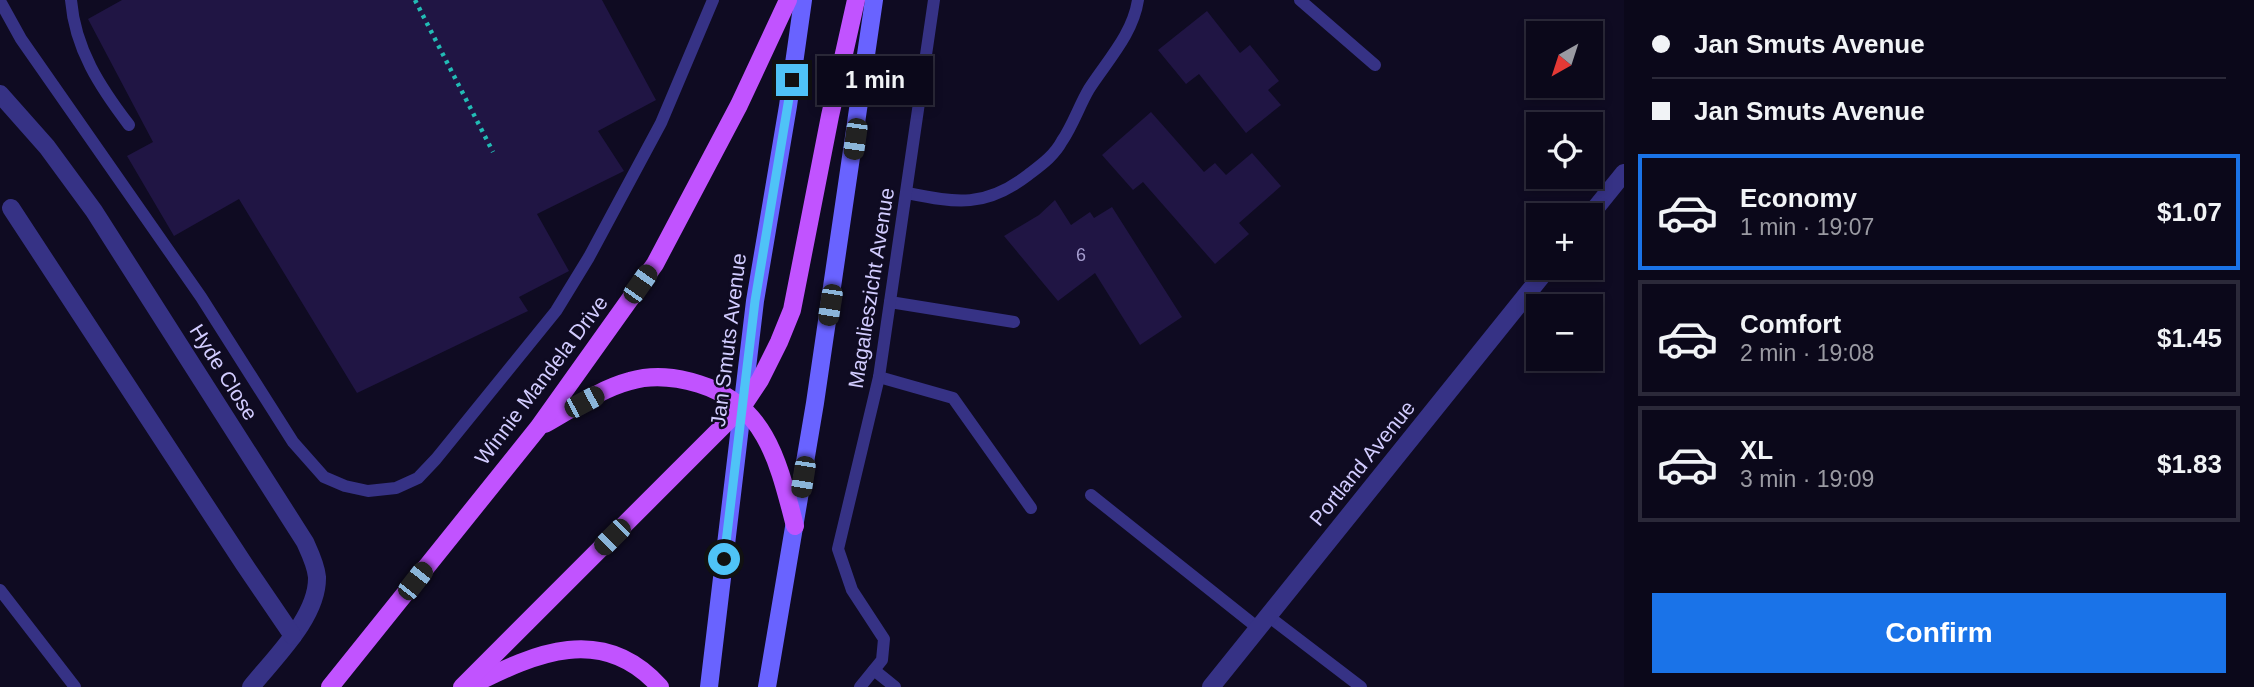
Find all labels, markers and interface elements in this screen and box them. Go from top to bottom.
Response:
north arrow [1526,21,1603,98]
map controls [1526,21,1603,371]
text: Jan Smuts Avenue [1694,29,1925,59]
callout: 1 min [816,56,932,104]
route end [776,64,808,96]
text: 1 min [845,67,905,93]
text: Jan Smuts Avenue [1694,96,1925,126]
button: locate [1526,112,1603,189]
car [842,117,869,161]
icon: car [1656,181,1719,244]
text: Economy [1740,183,1857,213]
street label: Magalieszicht Avenue [844,186,898,390]
text: $1.07 [2157,197,2222,227]
button: + [1526,203,1603,280]
text: 1 min · 19:07 [1740,214,1874,240]
house number: 6 [1076,245,1086,265]
street label: Jan Smuts Avenue [706,252,750,428]
car [620,261,661,307]
car [817,283,844,327]
street label: Winnie Mandela Drive [470,291,612,469]
button: − [1526,294,1603,371]
icon: car [1656,307,1719,370]
text: Comfort [1740,309,1841,339]
street label: Hyde Close [185,320,263,424]
text: $1.45 [2157,323,2222,353]
text: 2 min · 19:08 [1740,340,1874,366]
car [561,383,608,421]
street label: Portland Avenue [1305,396,1419,530]
icon: car [1656,433,1719,496]
text: XL [1740,435,1773,465]
text: $1.83 [2157,449,2222,479]
car [790,455,817,499]
text: 3 min · 19:09 [1740,466,1874,492]
car [590,515,635,559]
route start [708,543,740,575]
car [394,558,437,604]
button: Confirm [1652,593,2226,673]

